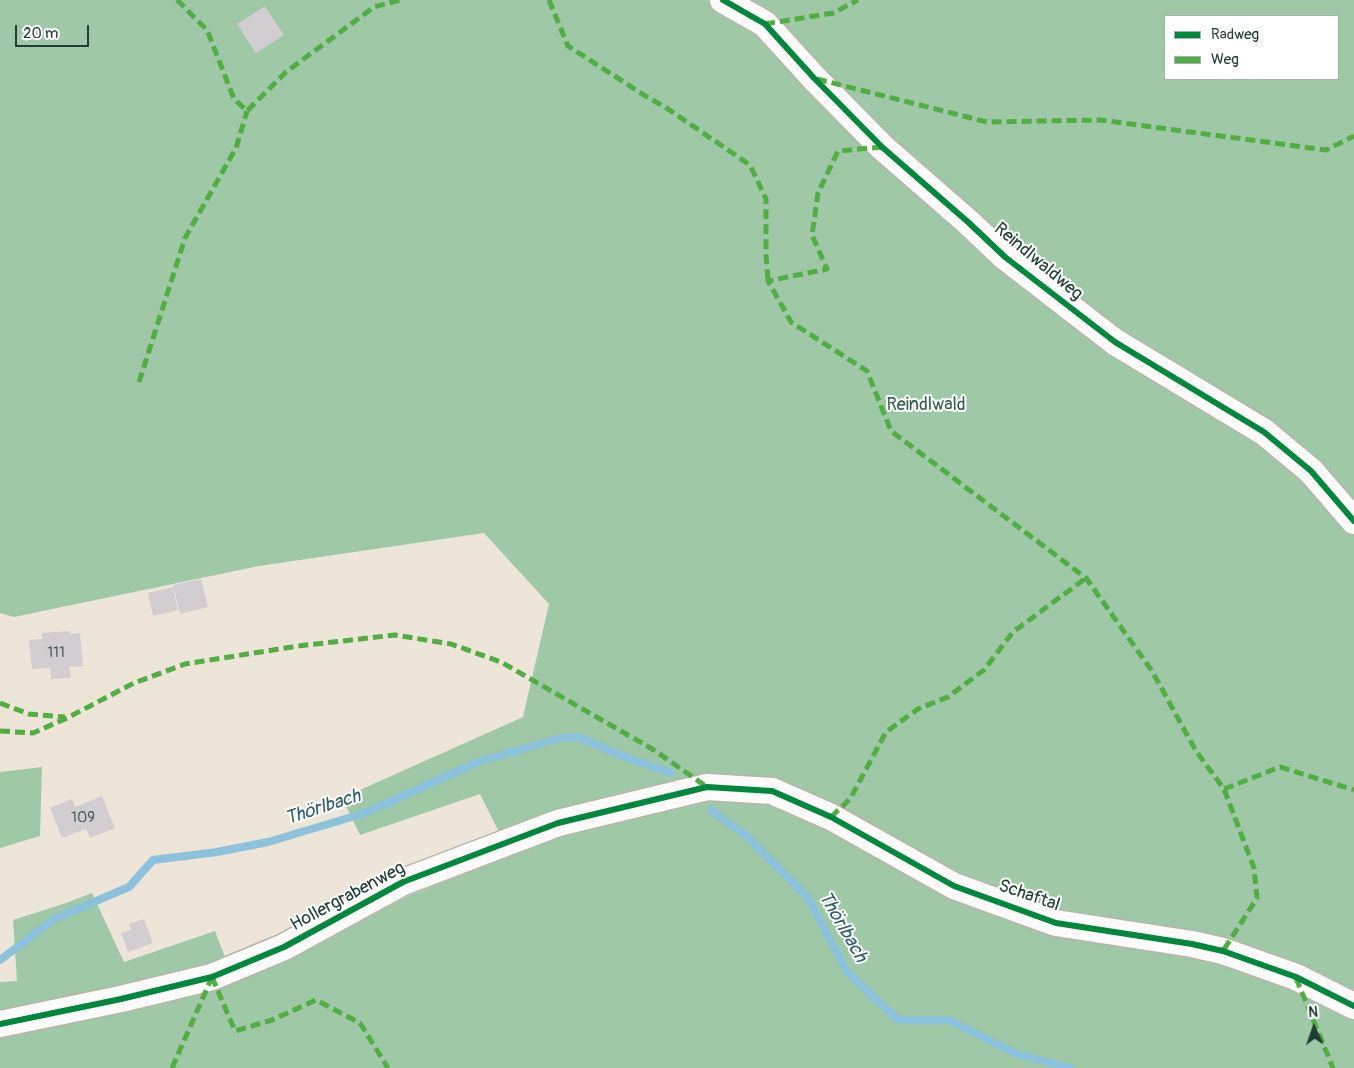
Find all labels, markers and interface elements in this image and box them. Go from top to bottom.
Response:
scale bar [18,15,91,47]
legend [1164,15,1339,80]
text: 20 m [23,24,58,43]
text: Radweg [1211,25,1259,44]
text: Weg [1211,50,1239,69]
street label: Reindlwaldweg [989,219,1087,305]
park label: Reindlwald [886,394,966,416]
house number: 111 [47,644,65,662]
water label: Thörlbach [282,785,364,831]
house number: 109 [71,809,95,827]
street label: Hollergrabenweg [287,858,409,936]
street label: Schaftal [995,875,1063,917]
water label: Thörlbach [813,888,871,966]
north arrow [1289,1003,1339,1053]
text: N [1308,1004,1318,1021]

